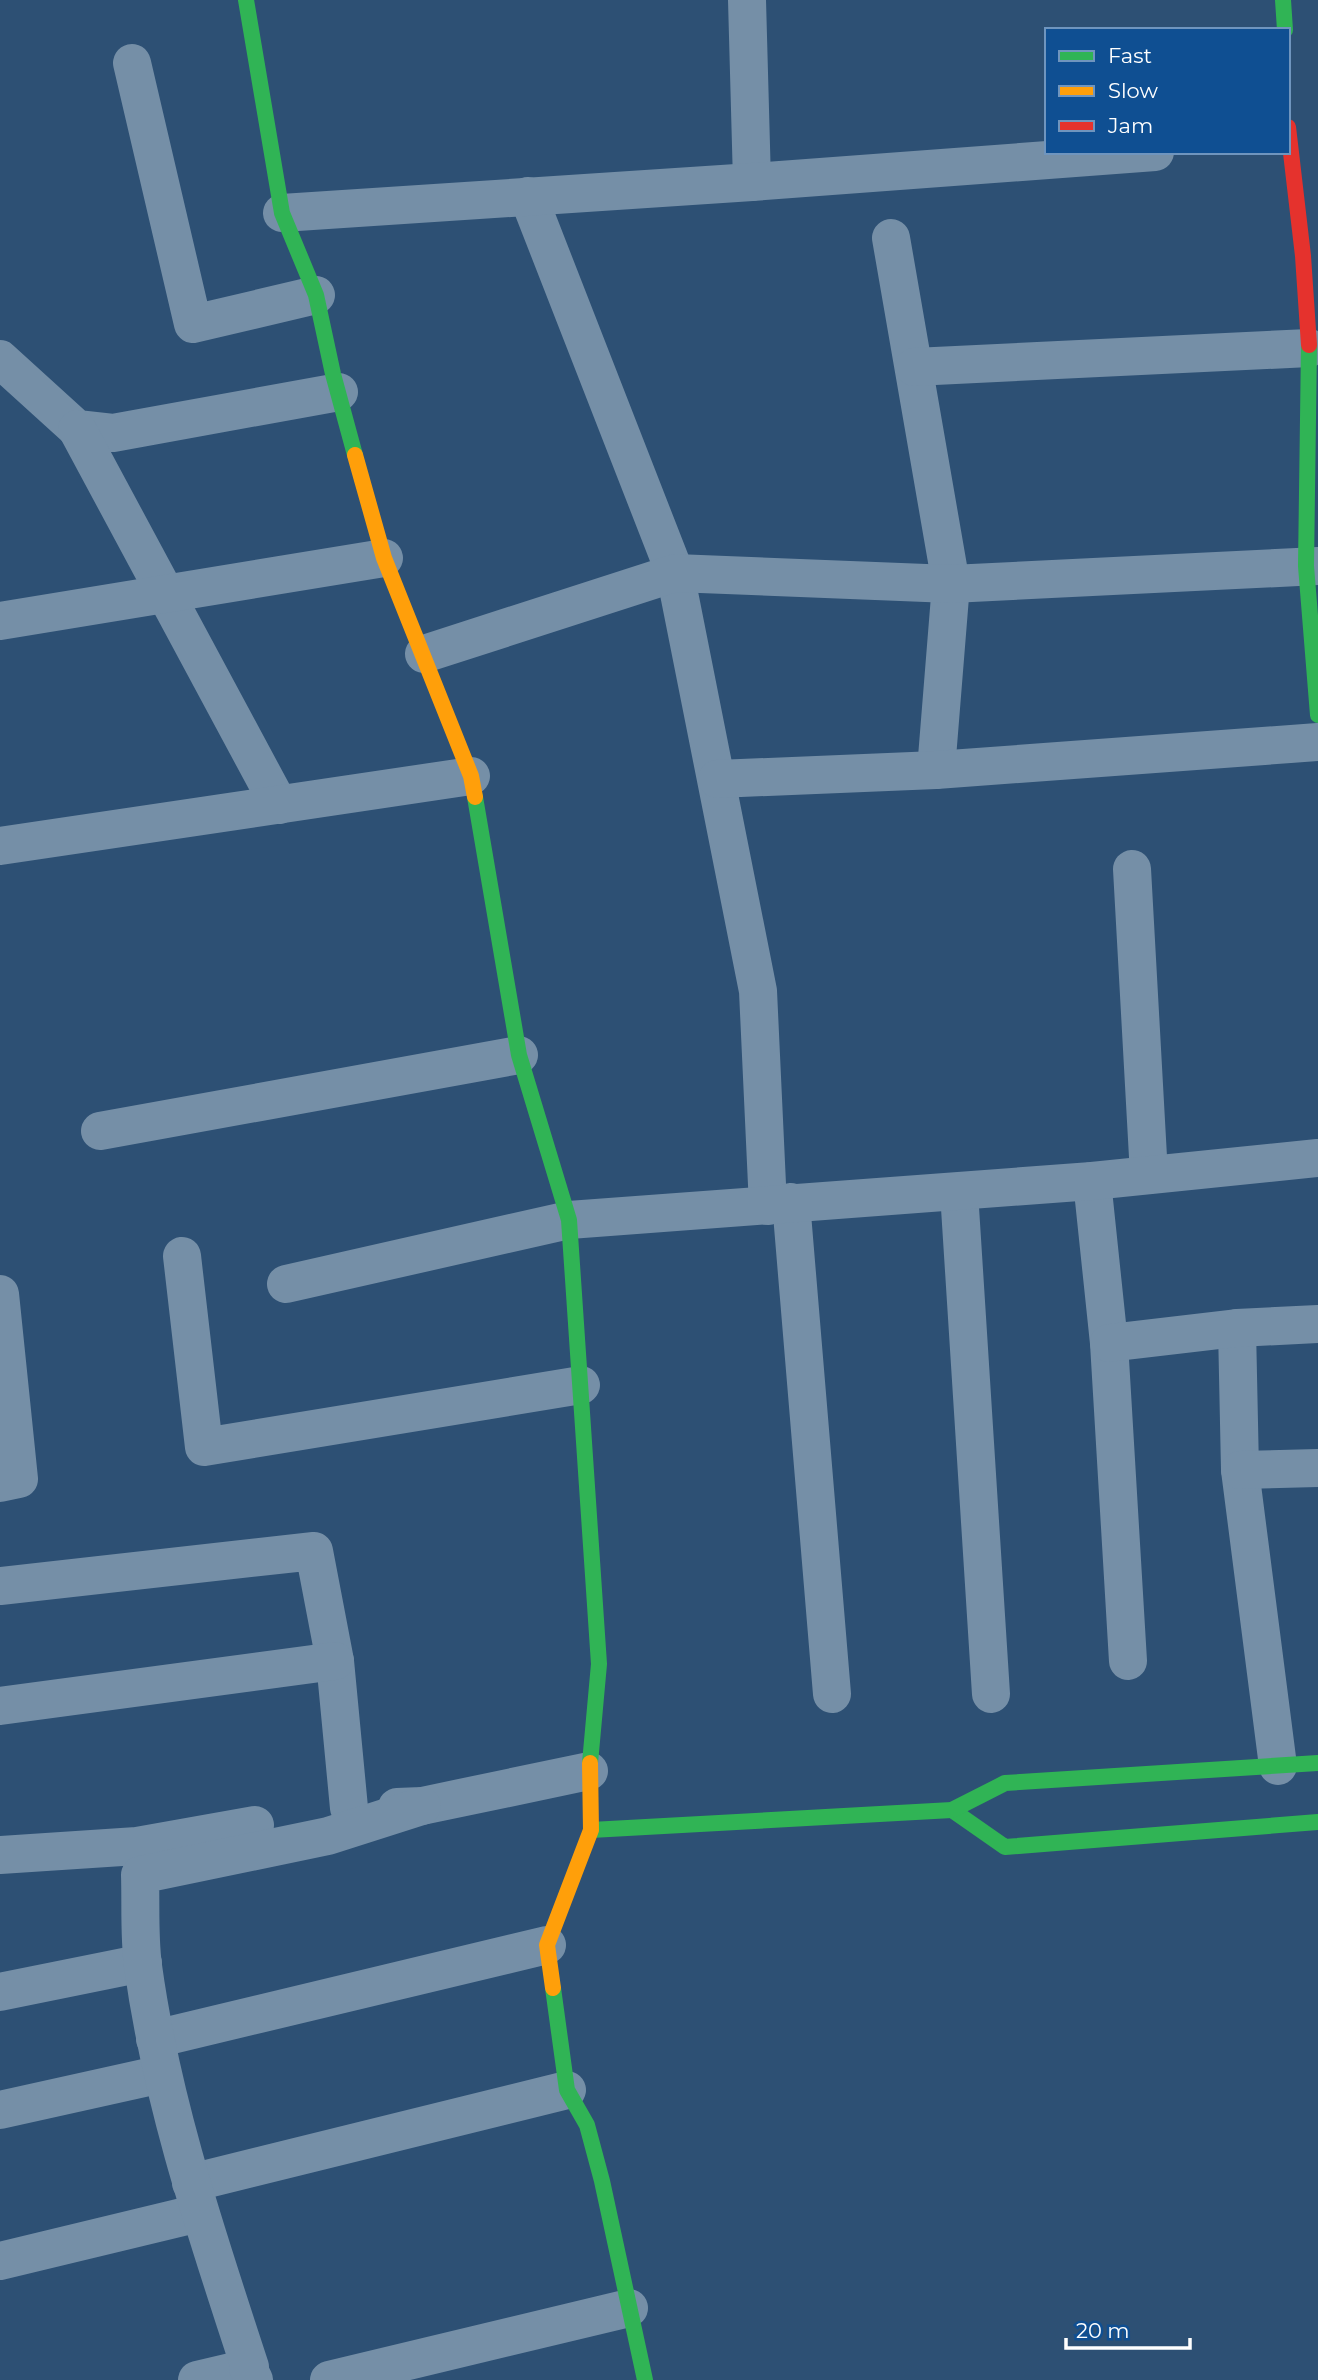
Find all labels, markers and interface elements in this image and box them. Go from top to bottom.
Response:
legend [1045,28,1290,154]
text: Fast [1108,43,1152,68]
text: Slow [1108,78,1158,103]
text: Jam [1107,113,1153,138]
scale bar [1066,2306,1190,2350]
text: 20 m [1076,2318,1130,2343]

